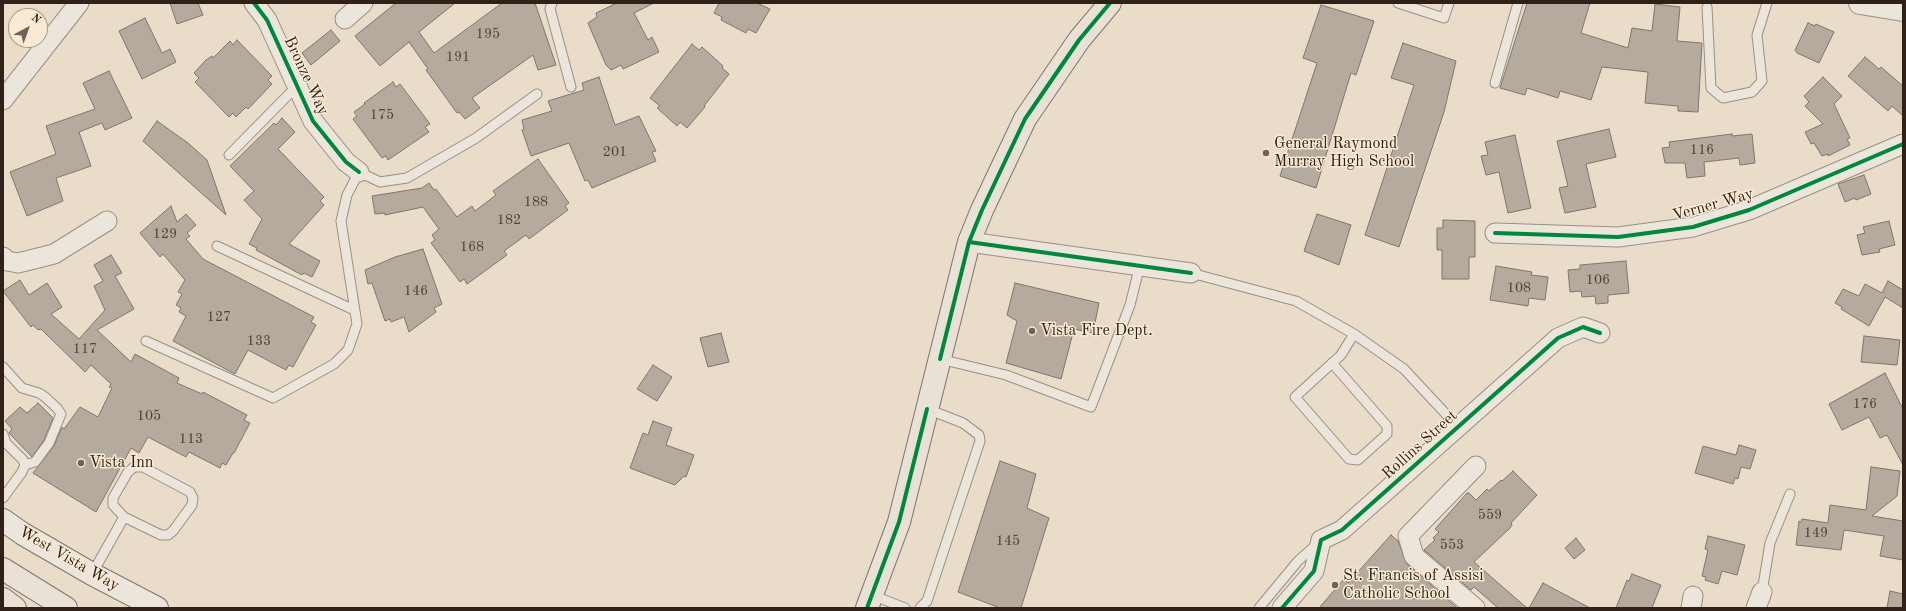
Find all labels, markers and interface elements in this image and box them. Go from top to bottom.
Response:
north arrow [8,8,48,48]
text: N [29,12,42,26]
house number: 195 [476,26,500,42]
street label: Bronze Way [279,33,333,119]
house number: 191 [446,49,470,65]
house number: 175 [370,107,394,123]
place label: General Raymond Murray High School [1274,134,1414,172]
house number: 116 [1690,142,1714,158]
house number: 201 [603,144,627,160]
marker: General Raymond Murray High School [1261,148,1271,158]
street label: Verner Way [1670,184,1756,226]
house number: 188 [524,194,548,210]
house number: 182 [497,212,521,228]
house number: 129 [153,226,177,242]
house number: 168 [460,239,484,255]
house number: 106 [1586,272,1610,288]
house number: 108 [1507,280,1531,296]
house number: 146 [404,283,428,299]
house number: 127 [207,309,231,325]
place label: Vista Fire Dept. [1040,321,1153,341]
marker: Vista Fire Dept. [1027,326,1037,336]
house number: 133 [247,333,271,349]
house number: 117 [73,341,97,357]
house number: 176 [1853,396,1877,412]
street label: Rollins Street [1378,406,1462,484]
house number: 105 [137,408,161,424]
house number: 113 [179,431,203,447]
place label: Vista Inn [89,453,153,473]
marker: Vista Inn [76,458,86,468]
house number: 559 [1478,507,1502,523]
street label: West Vista Way [15,522,123,596]
house number: 149 [1804,525,1828,541]
house number: 145 [996,533,1020,549]
house number: 553 [1440,537,1464,553]
place label: St. Francis of Assisi Catholic School [1343,566,1484,604]
marker: St. Francis of Assisi Catholic School [1330,580,1340,590]

